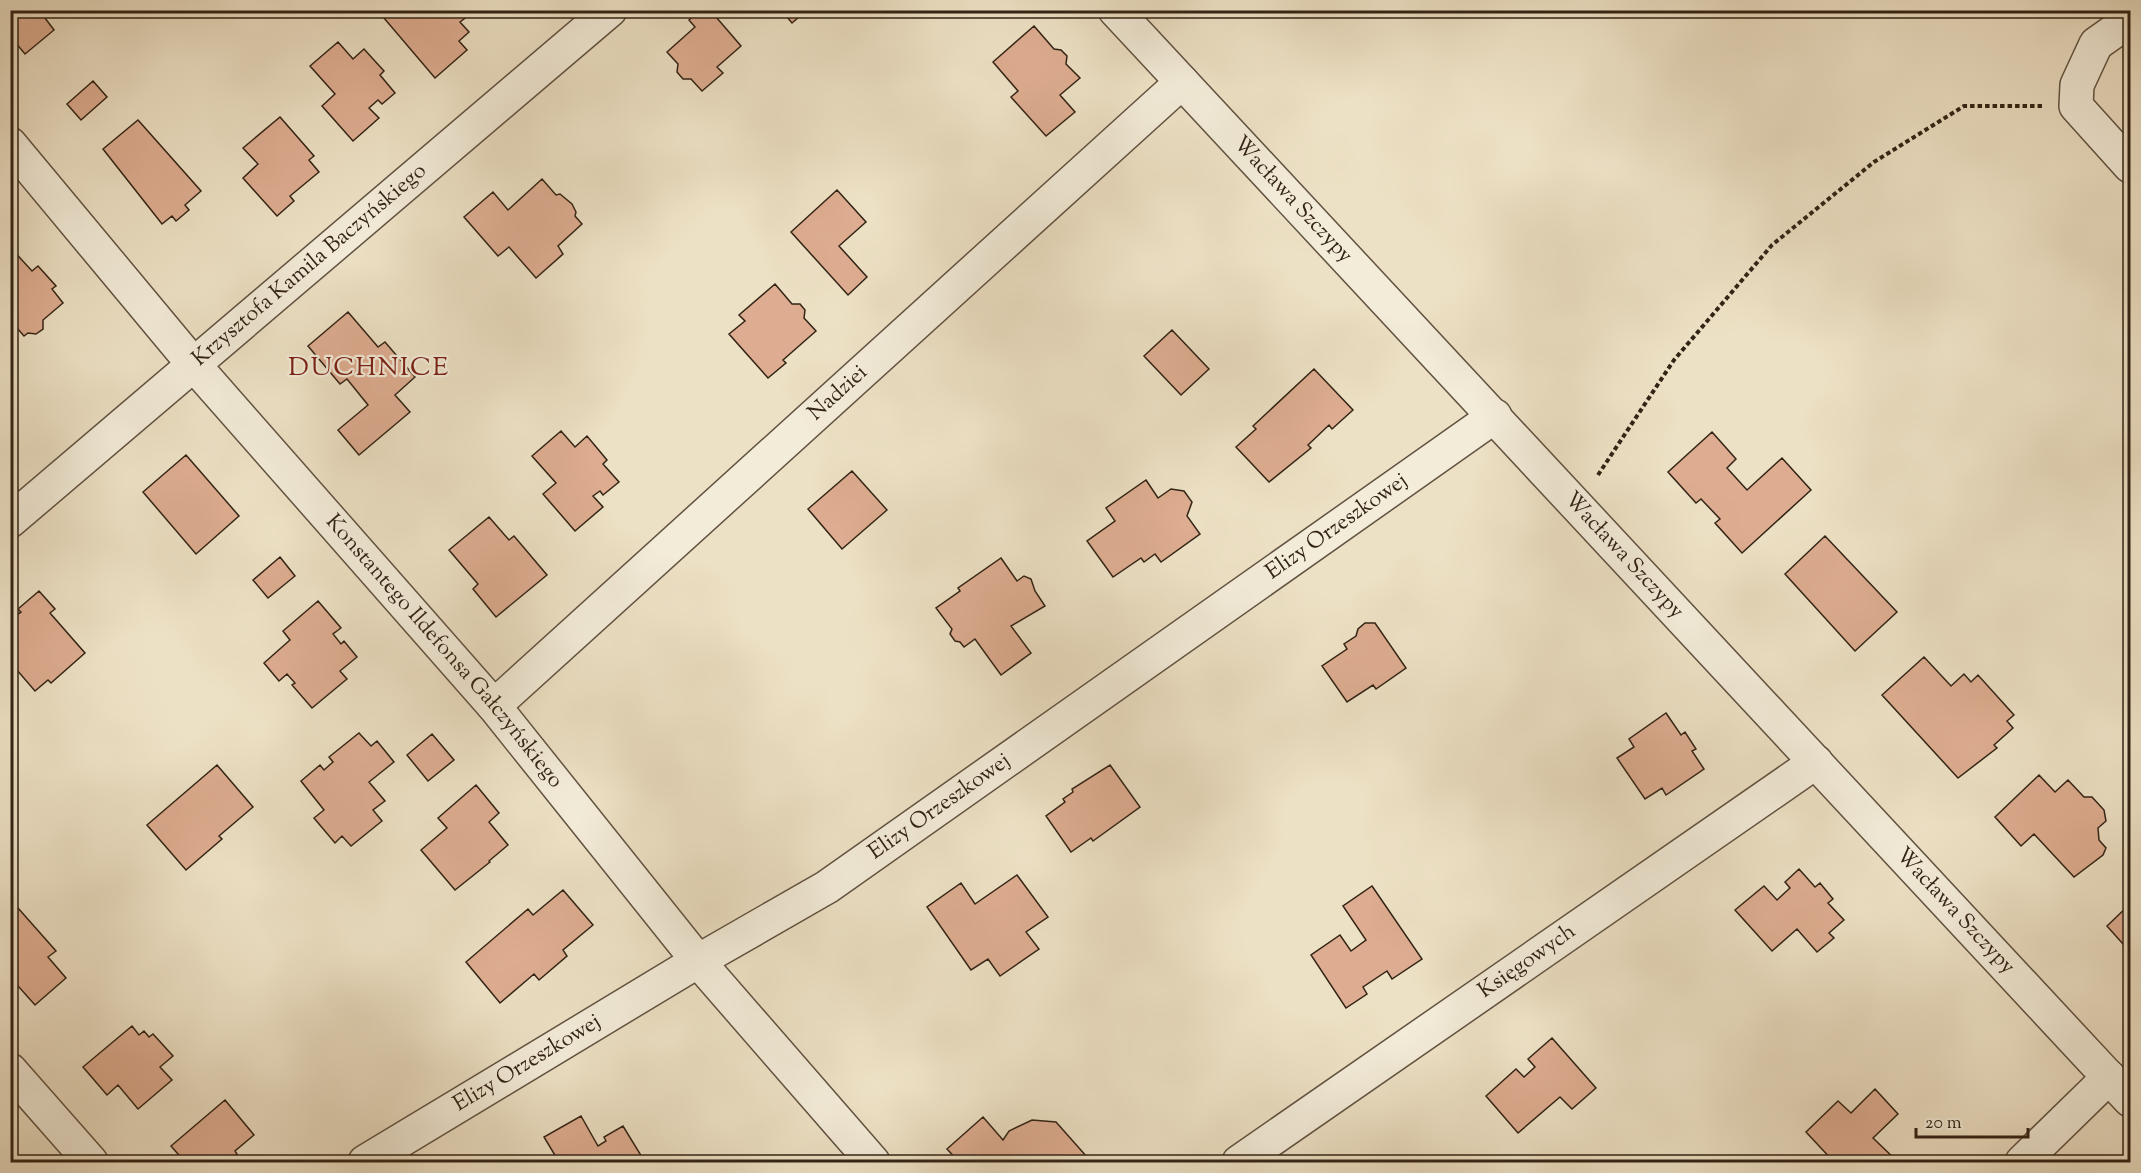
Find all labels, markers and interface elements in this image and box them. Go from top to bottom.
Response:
street label: Wacława Szczypy [1225,130,1360,271]
street label: Krzysztofa Kamila Baczyńskiego [186,156,434,375]
district label: DUCHNICE [288,350,450,387]
street label: Nadziei [801,358,875,429]
street label: Elizy Orzeszkowej [1260,466,1415,589]
street label: Wacława Szczypy [1556,485,1691,627]
street label: Konstantego Ildefonsa Gałczyńskiego [317,508,570,796]
street label: Elizy Orzeszkowej [862,746,1018,869]
street label: Wacława Szczypy [1887,841,2022,982]
street label: Księgowych [1472,917,1583,1007]
street label: Elizy Orzeszkowej [448,1007,608,1121]
scale bar [1916,1101,2028,1139]
text: 20 m [1925,1111,1962,1137]

